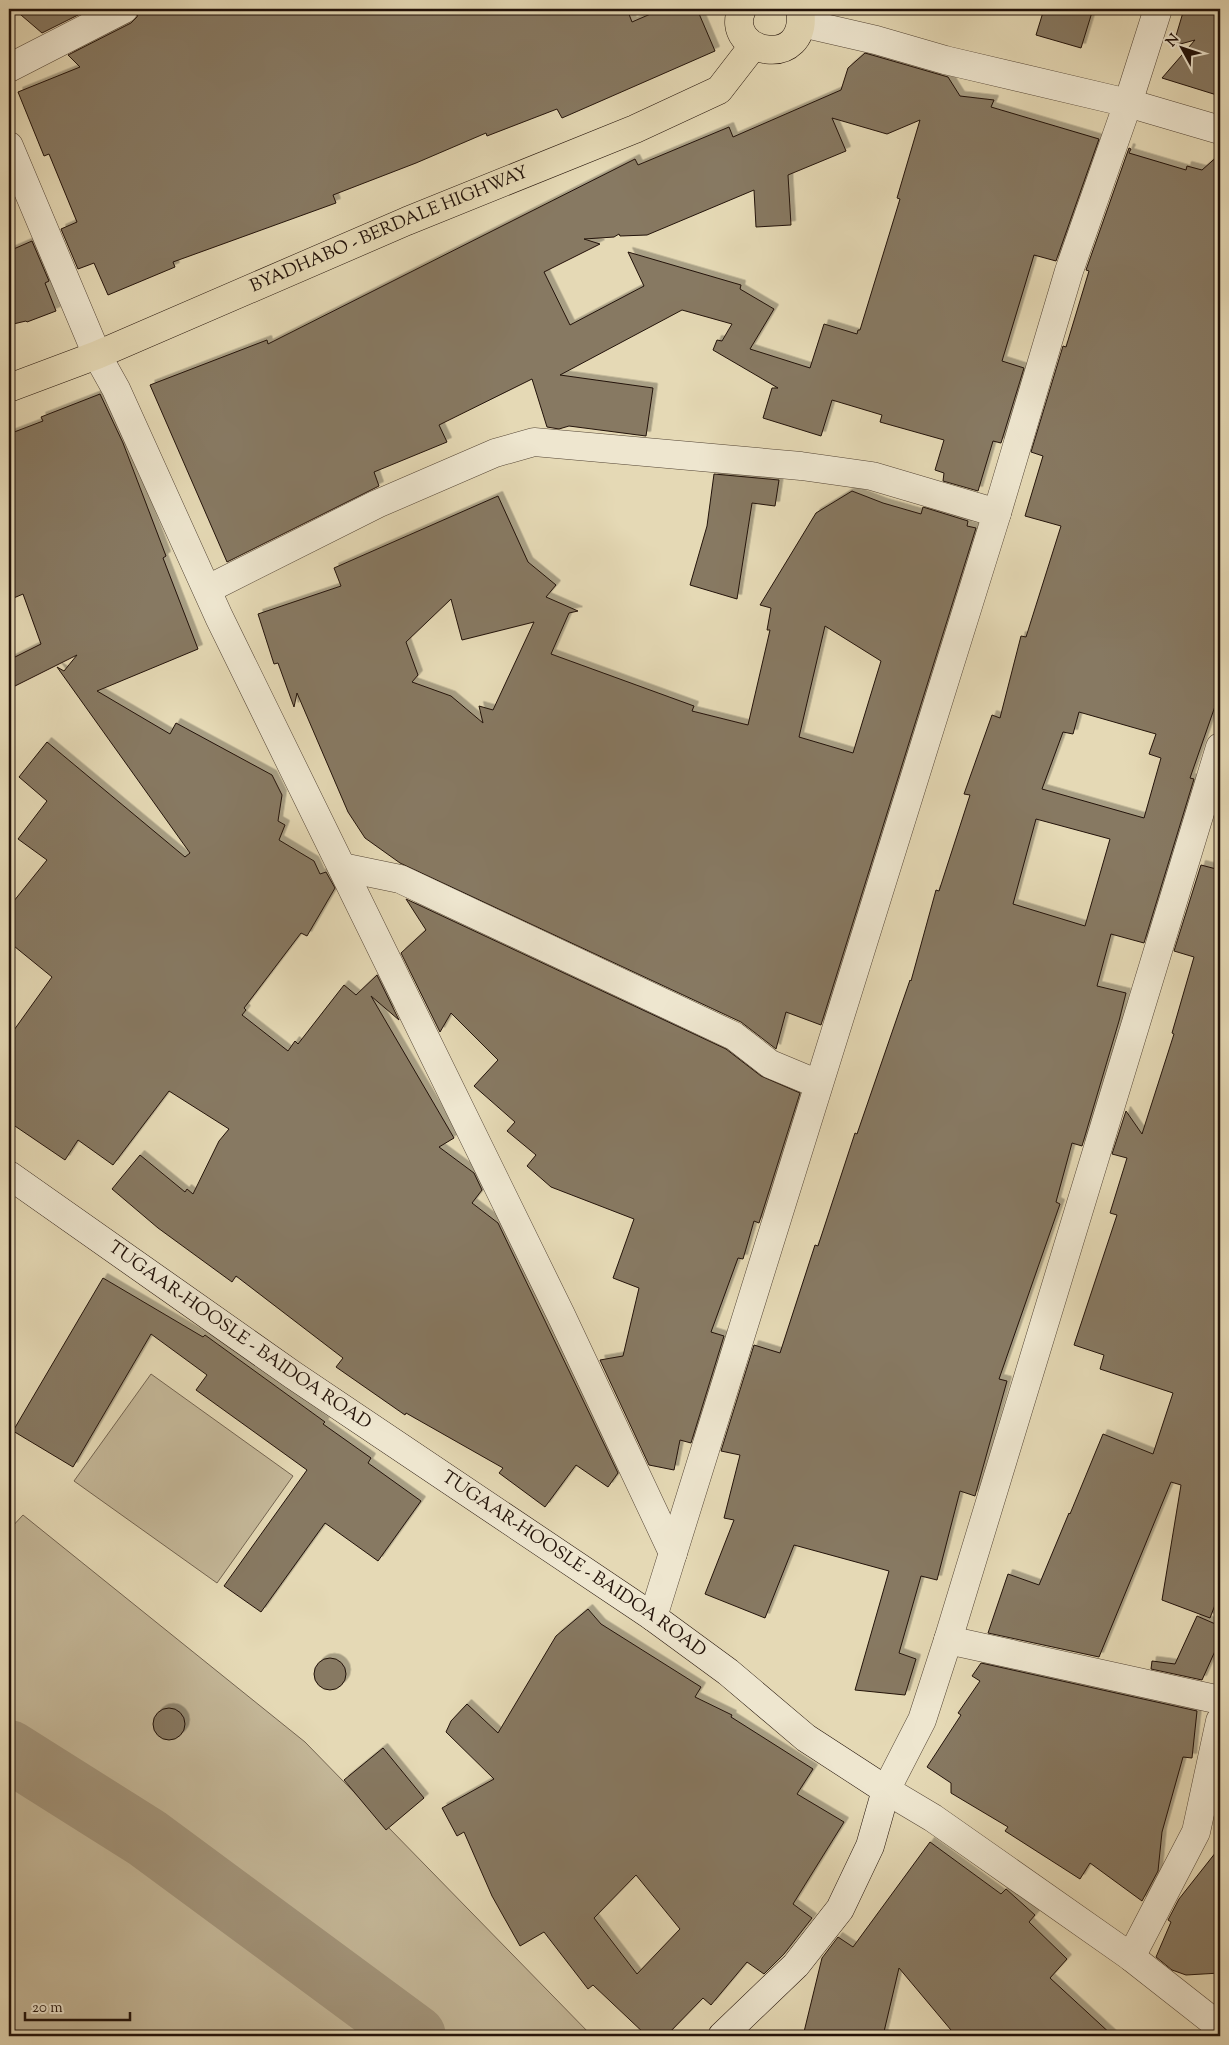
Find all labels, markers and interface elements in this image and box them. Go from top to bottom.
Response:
north arrow [1156,22,1206,72]
text: N [1162,30,1185,52]
street label: BYADHABO - BERDALE HIGHWAY [246,160,533,300]
street label: TUGAAR-HOOSLE - BAIDOA ROAD [102,1235,376,1437]
street label: TUGAAR-HOOSLE - BAIDOA ROAD [436,1465,711,1664]
scale bar [25,1990,130,2022]
text: 20 m [32,1998,63,2019]

